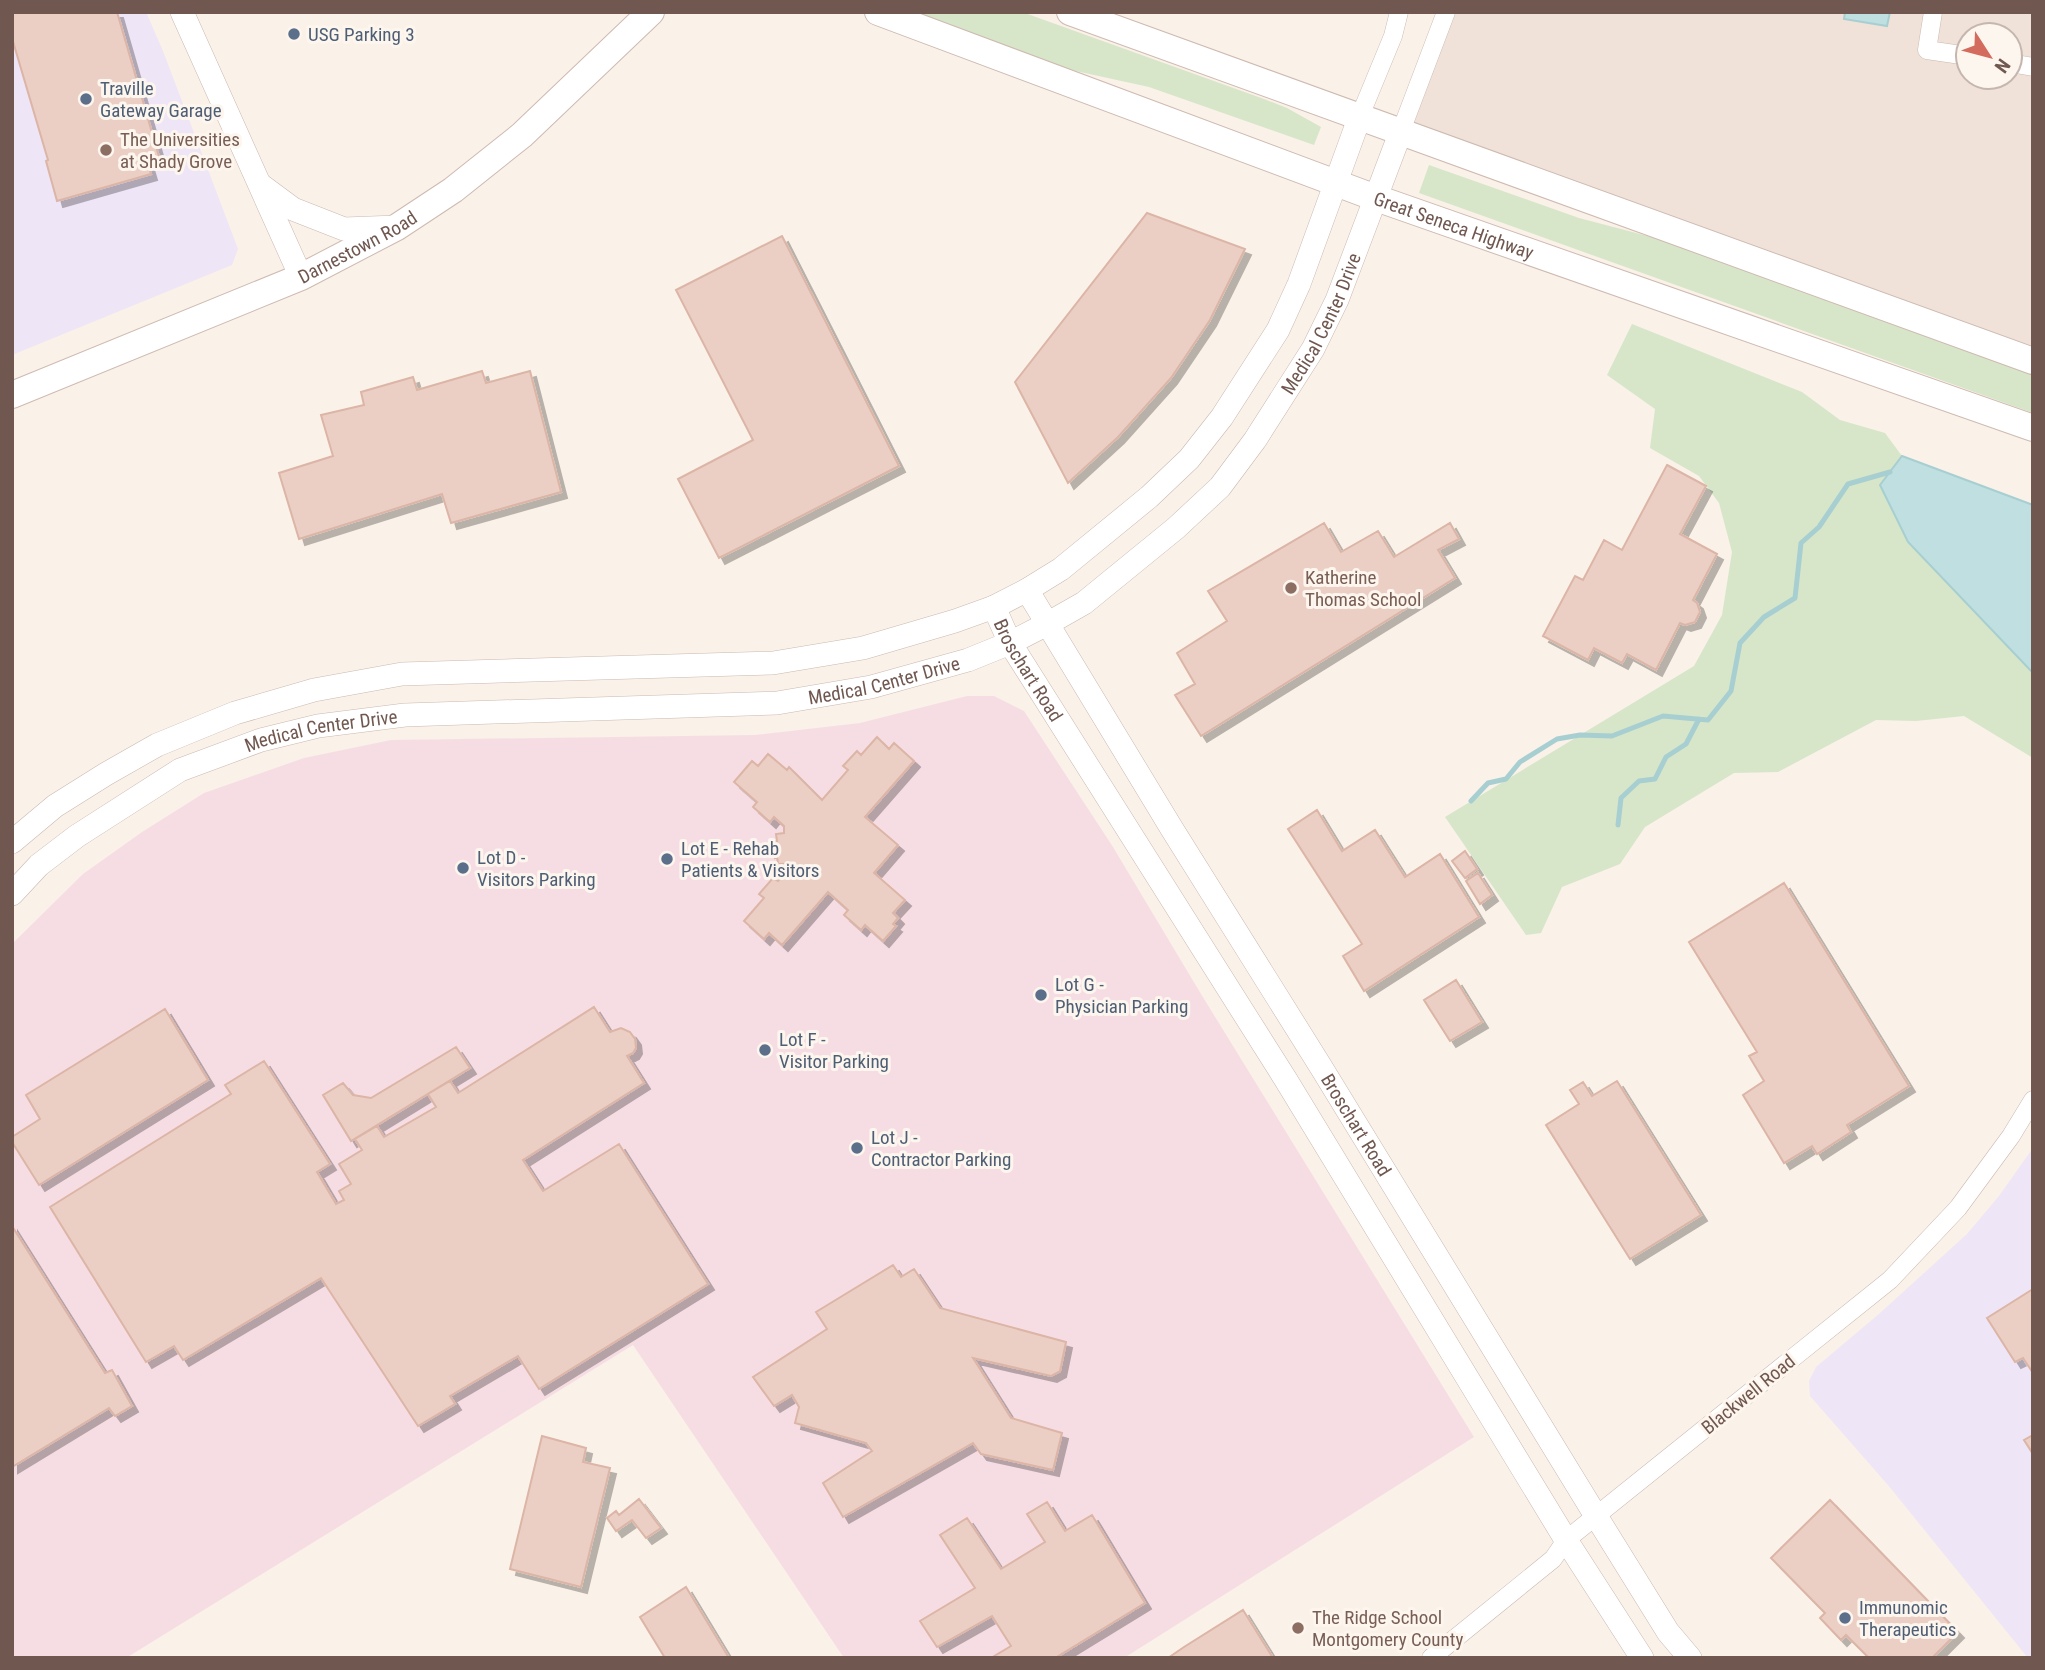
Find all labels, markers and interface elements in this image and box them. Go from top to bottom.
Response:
north arrow [1954,21,2024,91]
place label: USG Parking 3 [308,23,415,46]
marker: USG Parking 3 [286,26,302,42]
text: N [1990,54,2015,77]
place label: Traville Gateway Garage [100,77,222,122]
marker: Traville Gateway Garage [78,91,94,107]
place label: The Universities at Shady Grove [120,128,240,173]
marker: The Universities at Shady Grove [98,142,114,158]
street label: Great Seneca Highway [1371,187,1537,264]
street label: Darnestown Road [294,206,421,289]
street label: Medical Center Drive [1276,250,1366,399]
place label: Katherine Thomas School [1305,566,1421,611]
marker: Katherine Thomas School [1283,580,1299,596]
street label: Broschart Road [989,615,1068,726]
street label: Medical Center Drive [806,652,963,710]
street label: Medical Center Drive [241,705,399,757]
place label: Lot E - Rehab Patients & Visitors [681,837,819,882]
place label: Lot D - Visitors Parking [477,846,596,891]
marker: Lot E - Rehab Patients & Visitors [659,851,675,867]
marker: Lot D - Visitors Parking [455,860,471,876]
place label: Lot G - Physician Parking [1055,973,1188,1018]
marker: Lot G - Physician Parking [1033,987,1049,1003]
place label: Lot F - Visitor Parking [779,1028,889,1073]
marker: Lot F - Visitor Parking [757,1042,773,1058]
street label: Broschart Road [1316,1070,1396,1180]
place label: Lot J - Contractor Parking [871,1126,1011,1171]
marker: Lot J - Contractor Parking [849,1140,865,1156]
street label: Blackwell Road [1697,1350,1800,1439]
place label: Immunomic Therapeutics [1859,1596,1956,1641]
place label: The Ridge School Montgomery County [1312,1606,1463,1651]
marker: Immunomic Therapeutics [1837,1610,1853,1626]
marker: The Ridge School Montgomery County [1290,1620,1306,1636]

